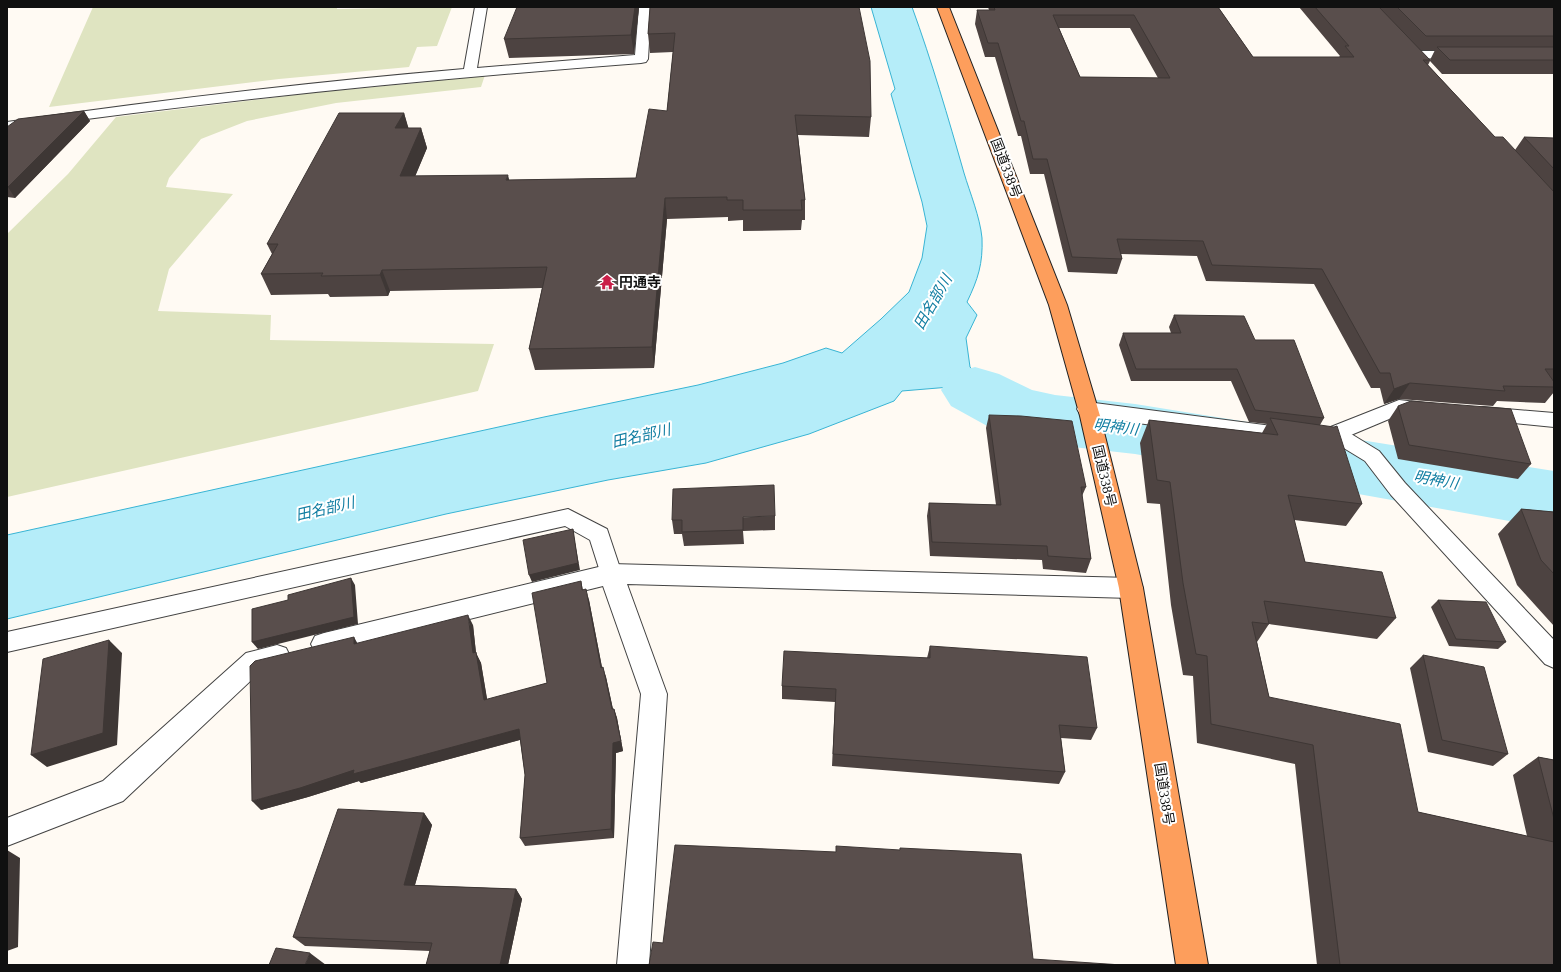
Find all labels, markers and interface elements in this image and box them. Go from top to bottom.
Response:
street label: 国道338号 [988,136,1024,200]
water label: 田名部川 [911,270,956,332]
temple icon: 円通寺 [598,273,616,291]
place label: 円通寺 [619,275,661,290]
water label: 明神川 [1093,416,1141,438]
water label: 田名部川 [610,421,674,451]
street label: 国道338号 [1090,444,1118,508]
water label: 明神川 [1412,468,1462,492]
water label: 田名部川 [294,494,358,524]
street label: 国道338号 [1152,762,1176,826]

